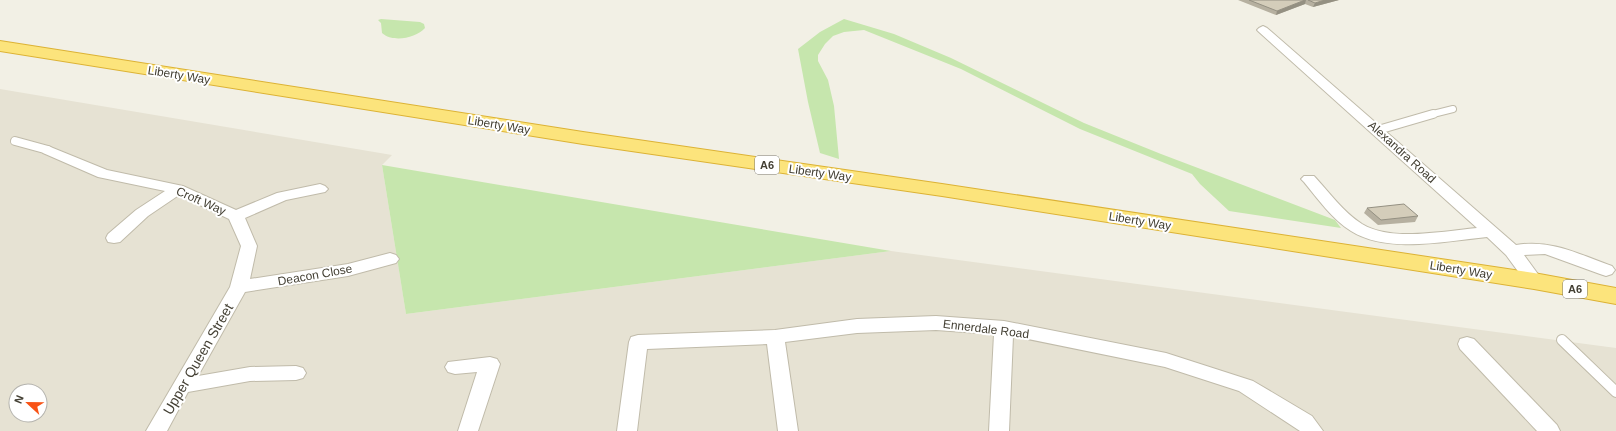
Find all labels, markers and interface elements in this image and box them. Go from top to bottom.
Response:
street label: Liberty Way [147,63,211,87]
street label: Liberty Way [467,113,531,137]
street label: Alexandra Road [1365,118,1439,186]
road number: A6 [755,156,779,174]
street label: Liberty Way [788,162,852,184]
street label: Croft Way [174,184,228,218]
street label: Liberty Way [1108,209,1172,233]
street label: Liberty Way [1429,258,1493,282]
street label: Deacon Close [277,262,354,288]
road number: A6 [1563,280,1587,298]
street label: Upper Queen Street [160,301,236,417]
street label: Ennerdale Road [942,317,1030,341]
north arrow [8,383,48,423]
text: N [12,393,26,405]

